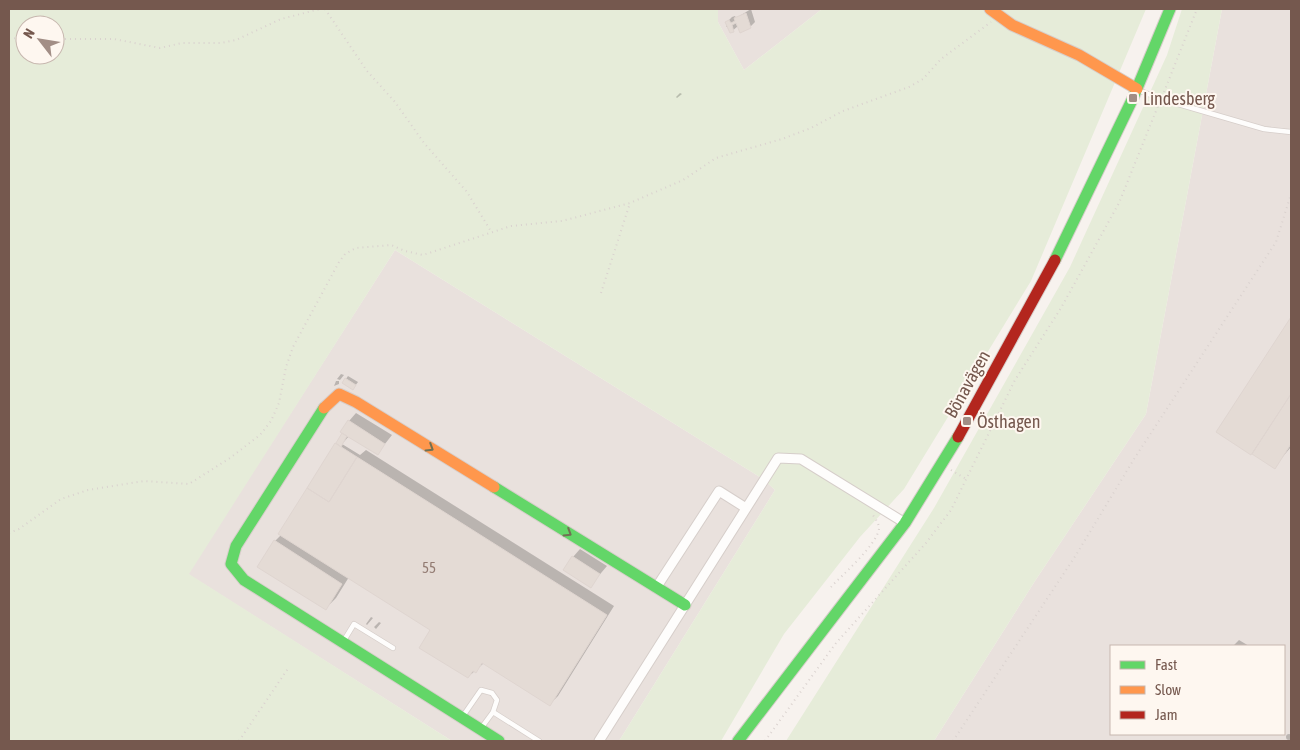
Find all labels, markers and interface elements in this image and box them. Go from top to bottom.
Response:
north arrow [15,15,65,65]
text: N [20,26,38,41]
place label: Lindesberg [1143,88,1215,109]
marker: Lindesberg [1127,92,1139,104]
street label: Bönavägen [940,347,994,421]
place label: Östhagen [977,411,1040,432]
marker: Östhagen [961,415,973,427]
one-way arrow [424,442,434,451]
one-way arrow [563,527,572,537]
house number: 55 [422,559,436,576]
legend [1110,645,1285,735]
text: Fast [1155,656,1177,673]
text: Slow [1155,681,1181,698]
text: Jam [1155,706,1178,723]

